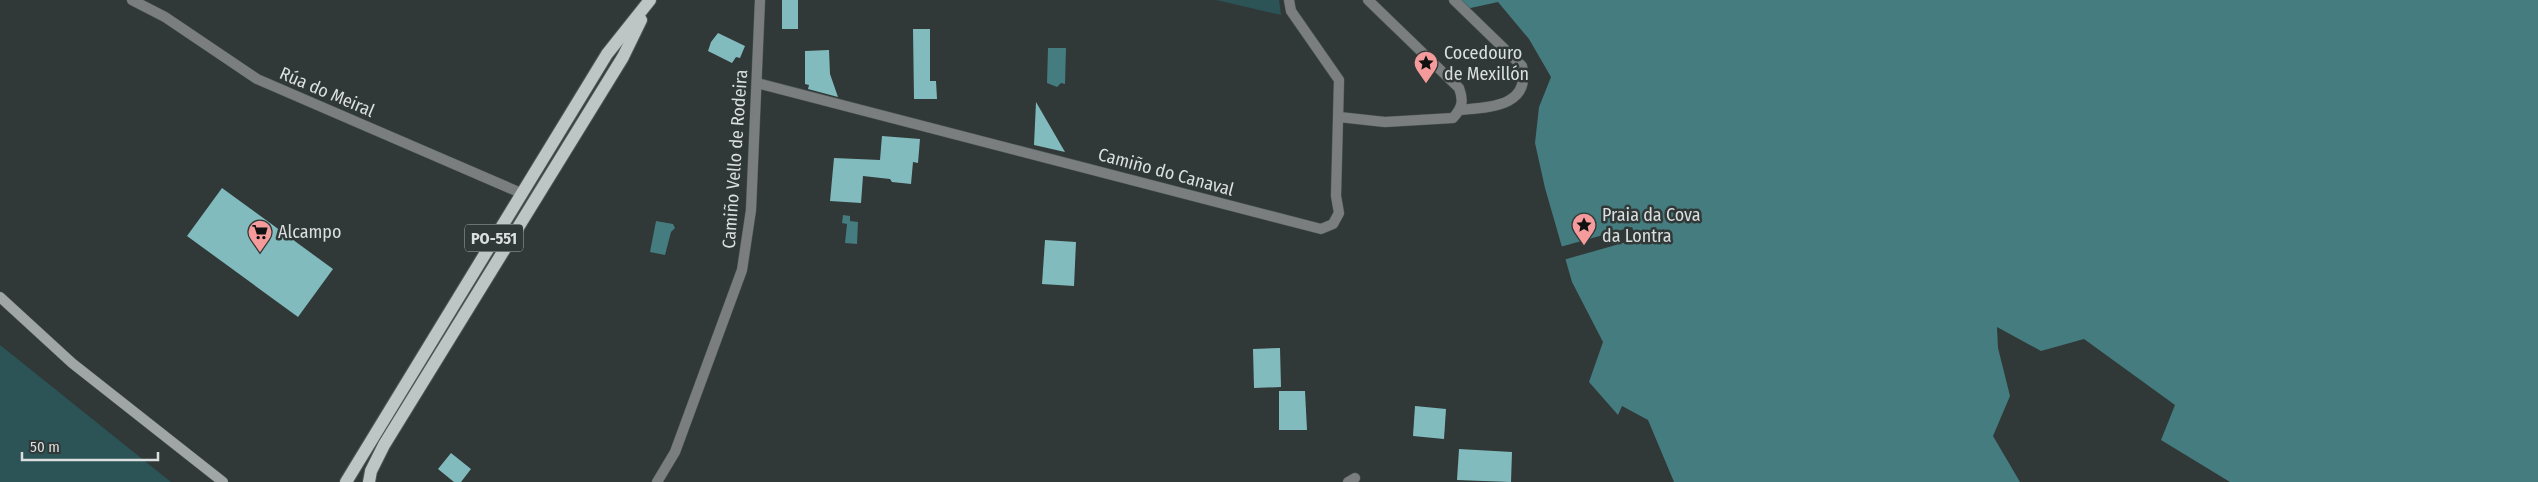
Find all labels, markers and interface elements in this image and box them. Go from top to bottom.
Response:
place label: Cocedouro de Mexillón [1444,42,1529,85]
place icon: Cocedouro de Mexillón [1413,50,1439,84]
street label: Rúa do Meiral [276,62,378,122]
street label: Camiño Vello de Rodeira [718,69,752,249]
street label: Camiño do Canaval [1096,143,1237,201]
place label: Praia da Cova da Lontra [1602,204,1701,247]
place icon: Praia da Cova da Lontra [1571,212,1597,246]
supermarket icon: Alcampo [247,219,273,253]
place label: Alcampo [278,221,341,243]
road number: PO-551 [465,224,523,252]
scale bar [22,430,159,462]
text: 50 m [30,438,60,456]

